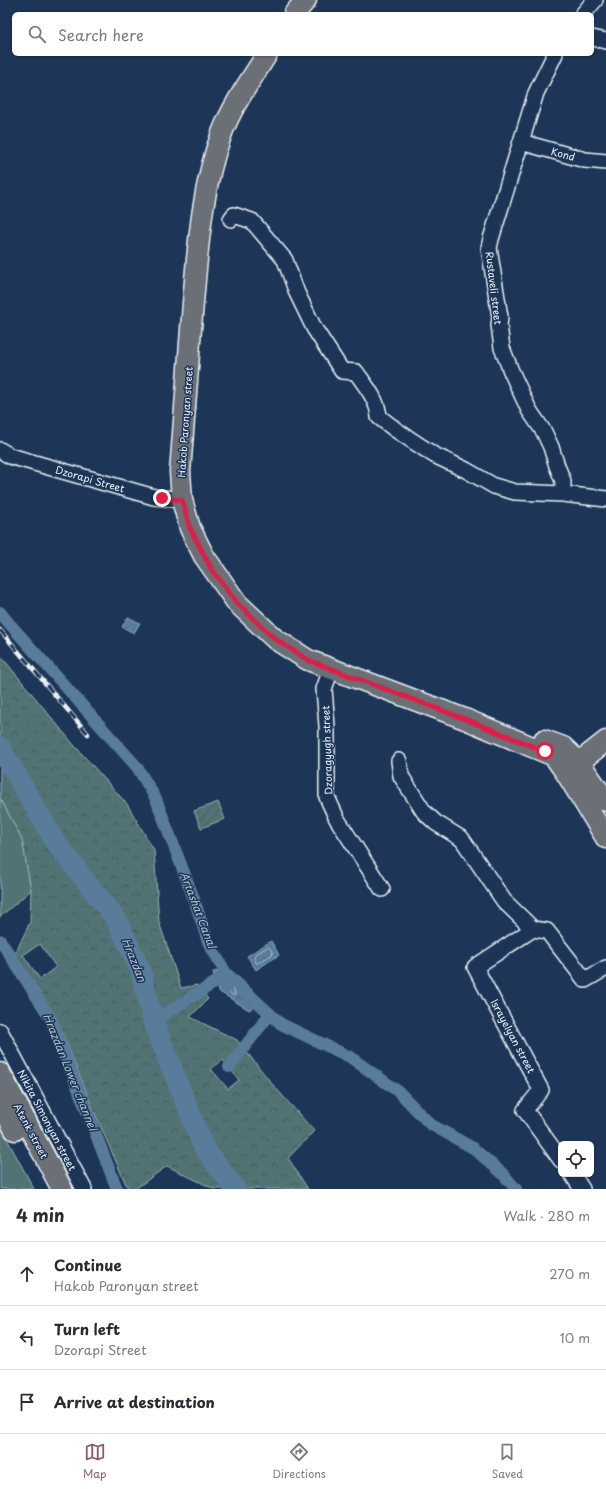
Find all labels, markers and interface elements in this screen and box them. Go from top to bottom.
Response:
search box [12,12,594,56]
icon: search [26,23,48,45]
text: Search here [58,23,144,46]
street label: Kond [550,143,577,164]
street label: Rustaveli street [483,251,506,325]
street label: Hakob Paronyan street [173,366,197,478]
street label: Dzorapi Street [54,462,126,496]
route end [153,489,171,507]
street label: Dzoragyugh street [317,705,337,795]
route start [536,742,554,760]
water label: Artashat Canal [176,869,222,952]
water label: Hrazdan [118,935,151,985]
street label: Israyelyan street [487,996,539,1076]
water label: Hrazdan Lower channel [39,1011,103,1135]
street label: Nikita Simonyan street [14,1067,80,1173]
street label: Atenk street [11,1100,52,1161]
map controls [558,1141,594,1177]
button: locate [558,1141,594,1177]
text: 4 min [16,1202,64,1228]
text: Walk · 280 m [503,1206,590,1225]
text: Continue [54,1253,122,1276]
icon: ahead [16,1263,38,1285]
text: 270 m [549,1264,590,1283]
text: Hakob Paronyan street [54,1276,199,1295]
text: Turn left [54,1317,120,1340]
icon: left [16,1327,38,1349]
text: 10 m [560,1328,590,1347]
text: Dzorapi Street [54,1340,146,1359]
text: Arrive at destination [54,1390,215,1413]
icon: arrive [16,1391,38,1413]
tab: Map [83,1441,106,1482]
tab: Directions [272,1441,326,1482]
tab: Saved [492,1441,523,1482]

